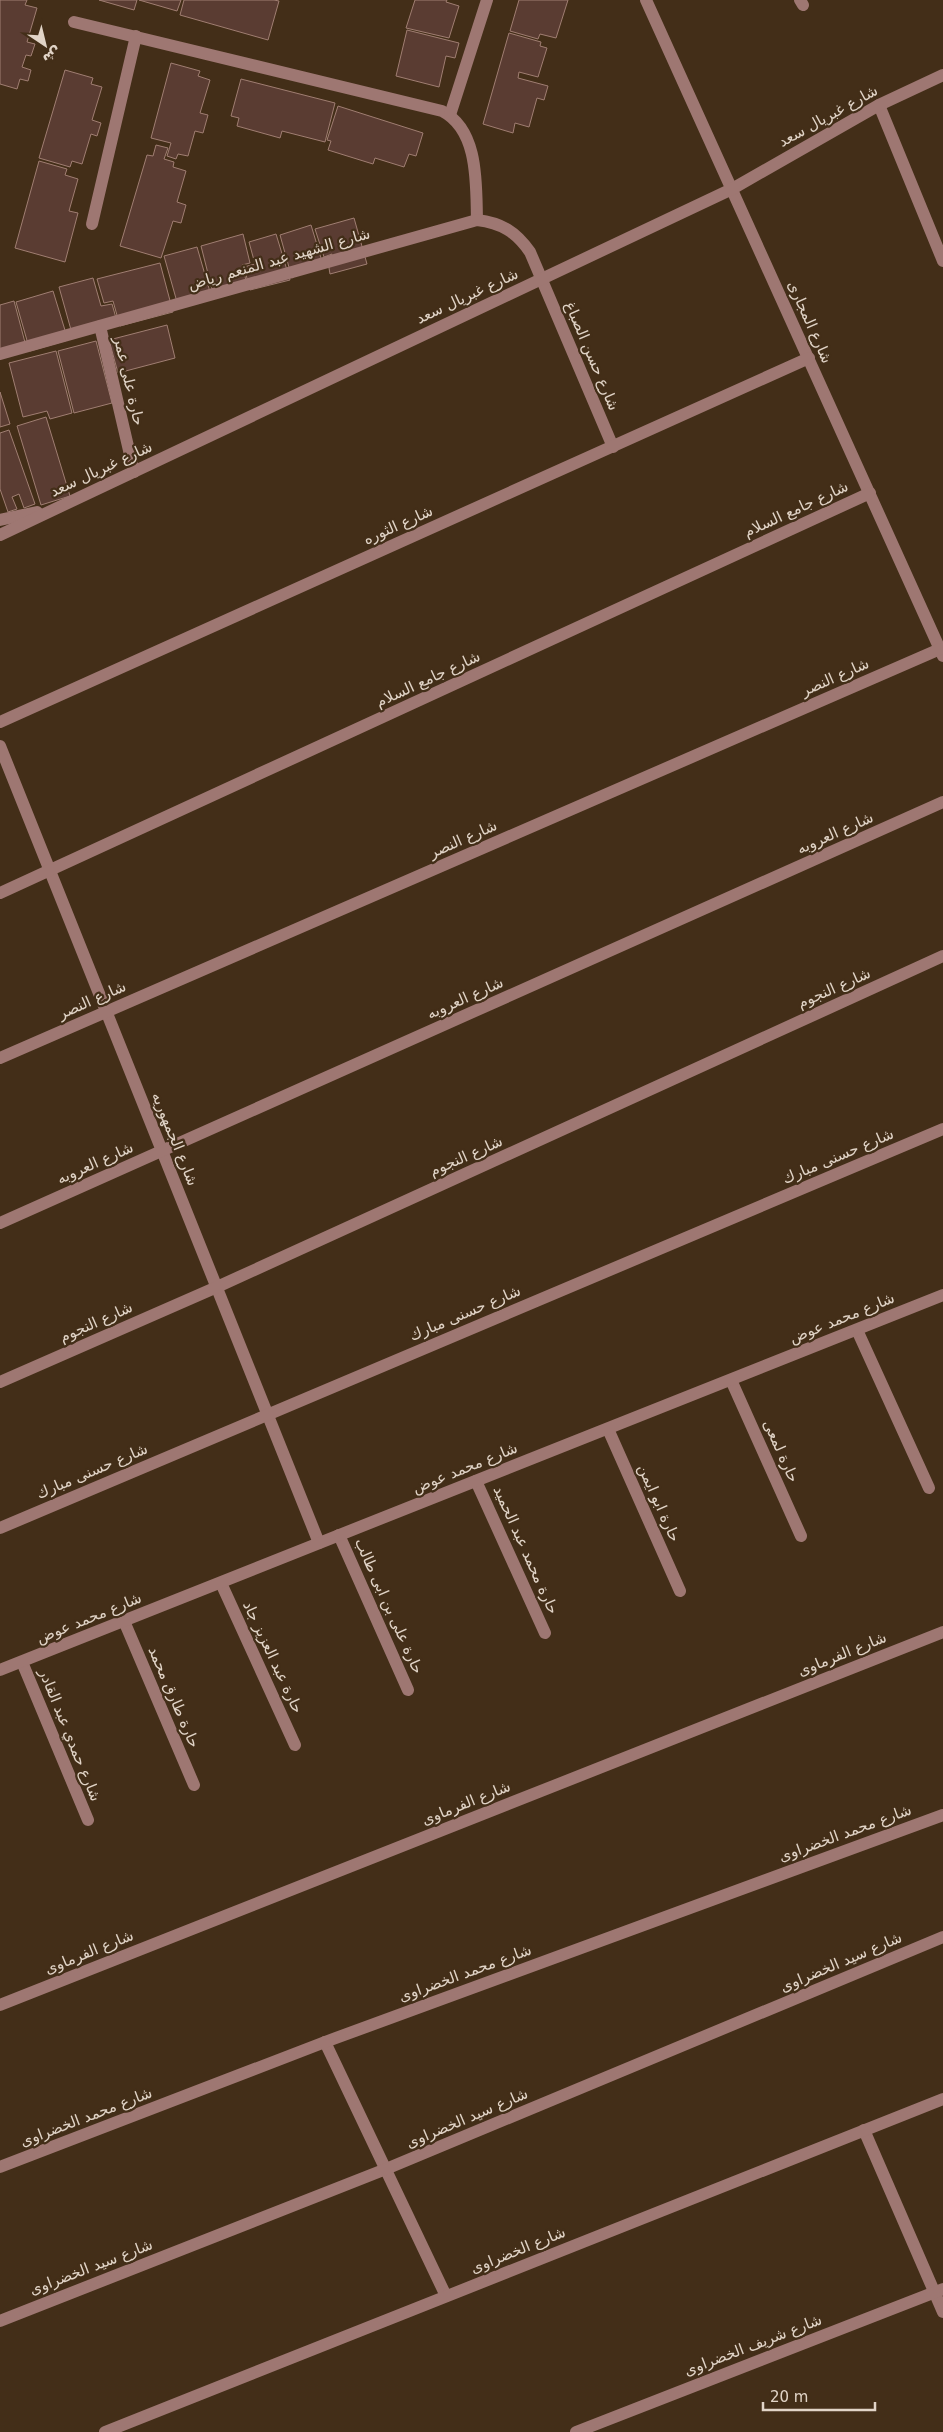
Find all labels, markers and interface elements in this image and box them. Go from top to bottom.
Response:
north arrow [20,20,70,70]
text: ش [40,44,65,68]
street label: شارع غبريال سعد [775,81,881,151]
street label: شارع الشهيد عبد المنعم رياض [186,224,372,294]
street label: شارع غبريال سعد [413,264,521,328]
street label: شارع المجارى [784,278,836,366]
street label: شارع حسن الصباغ [561,299,623,413]
street label: حارة على عمر [110,334,148,427]
street label: شارع غبريال سعد [47,437,155,501]
street label: شارع جامع السلام [741,477,851,541]
street label: شارع الثوره [360,502,436,548]
street label: شارع جامع السلام [373,647,483,711]
street label: شارع النصر [797,654,872,700]
street label: شارع العروبه [794,808,876,858]
street label: شارع النصر [425,816,500,862]
street label: شارع النجوم [795,964,873,1012]
street label: شارع العروبه [424,973,506,1023]
street label: شارع النصر [54,977,129,1023]
street label: شارع الجمهوريه [148,1090,202,1188]
street label: شارع حسنى مبارك [780,1124,896,1188]
street label: شارع النجوم [427,1132,505,1180]
street label: شارع العروبه [54,1138,136,1188]
street label: شارع حسنى مبارك [407,1281,523,1345]
street label: شارع محمد عوض [787,1289,897,1347]
street label: شارع النجوم [57,1298,135,1346]
street label: حارة لمعى [759,1417,803,1485]
street label: شارع حسنى مبارك [34,1439,150,1503]
street label: شارع محمد عوض [410,1439,520,1497]
street label: حارة ابو ايمن [634,1461,684,1545]
street label: حارة محمد عبد الحميد [490,1483,562,1617]
street label: حارة على بن ابى طالب [351,1535,427,1677]
street label: شارع محمد عوض [34,1589,144,1647]
street label: حارة عبد العزيز جاد [239,1598,307,1716]
street label: شارع الفرماوى [795,1628,889,1680]
street label: حارة طارق محمد [145,1644,203,1750]
street label: شارع حمدي عبد القادر [34,1665,105,1804]
street label: شارع الفرماوى [419,1777,513,1829]
street label: شارع محمد الخضراوى [776,1801,914,1865]
street label: شارع الفرماوى [42,1926,136,1978]
street label: شارع سيد الخضراوى [777,1928,905,1996]
street label: شارع محمد الخضراوى [396,1941,534,2005]
street label: شارع محمد الخضراوى [17,2084,155,2150]
street label: شارع سيد الخضراوى [403,2084,531,2152]
street label: شارع الخضراوى [468,2223,568,2277]
street label: شارع سيد الخضراوى [27,2235,155,2299]
street label: شارع شريف الخضراوى [681,2310,825,2380]
scale bar [763,2380,876,2412]
text: 20 m [770,2388,808,2406]

